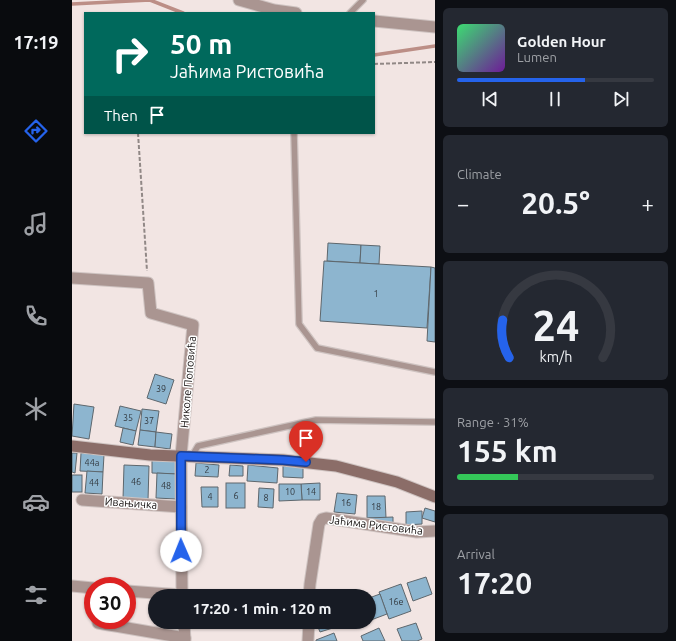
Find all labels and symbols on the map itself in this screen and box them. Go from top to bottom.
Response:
house number: 1 [373,289,379,299]
street label: Николе Поповића [178,335,198,429]
house number: 39 [156,384,166,394]
house number: 35 [123,413,133,423]
house number: 37 [144,416,154,426]
pin [289,421,323,462]
house number: 44a [85,458,99,468]
house number: 2 [204,465,210,475]
house number: 46 [131,477,141,487]
house number: 44 [89,478,99,488]
house number: 48 [161,481,171,491]
house number: 10 [285,487,295,497]
house number: 14 [306,487,316,497]
house number: 6 [233,491,239,501]
house number: 4 [207,492,213,502]
house number: 8 [263,493,269,503]
street label: Ивањичка [104,495,158,511]
house number: 16 [341,498,351,508]
house number: 18 [371,502,381,512]
street label: Јаћима Ристовића [328,513,424,537]
position arrow [160,530,202,572]
speed limit sign: 30 [84,577,136,629]
house number: 16e [388,597,404,607]

